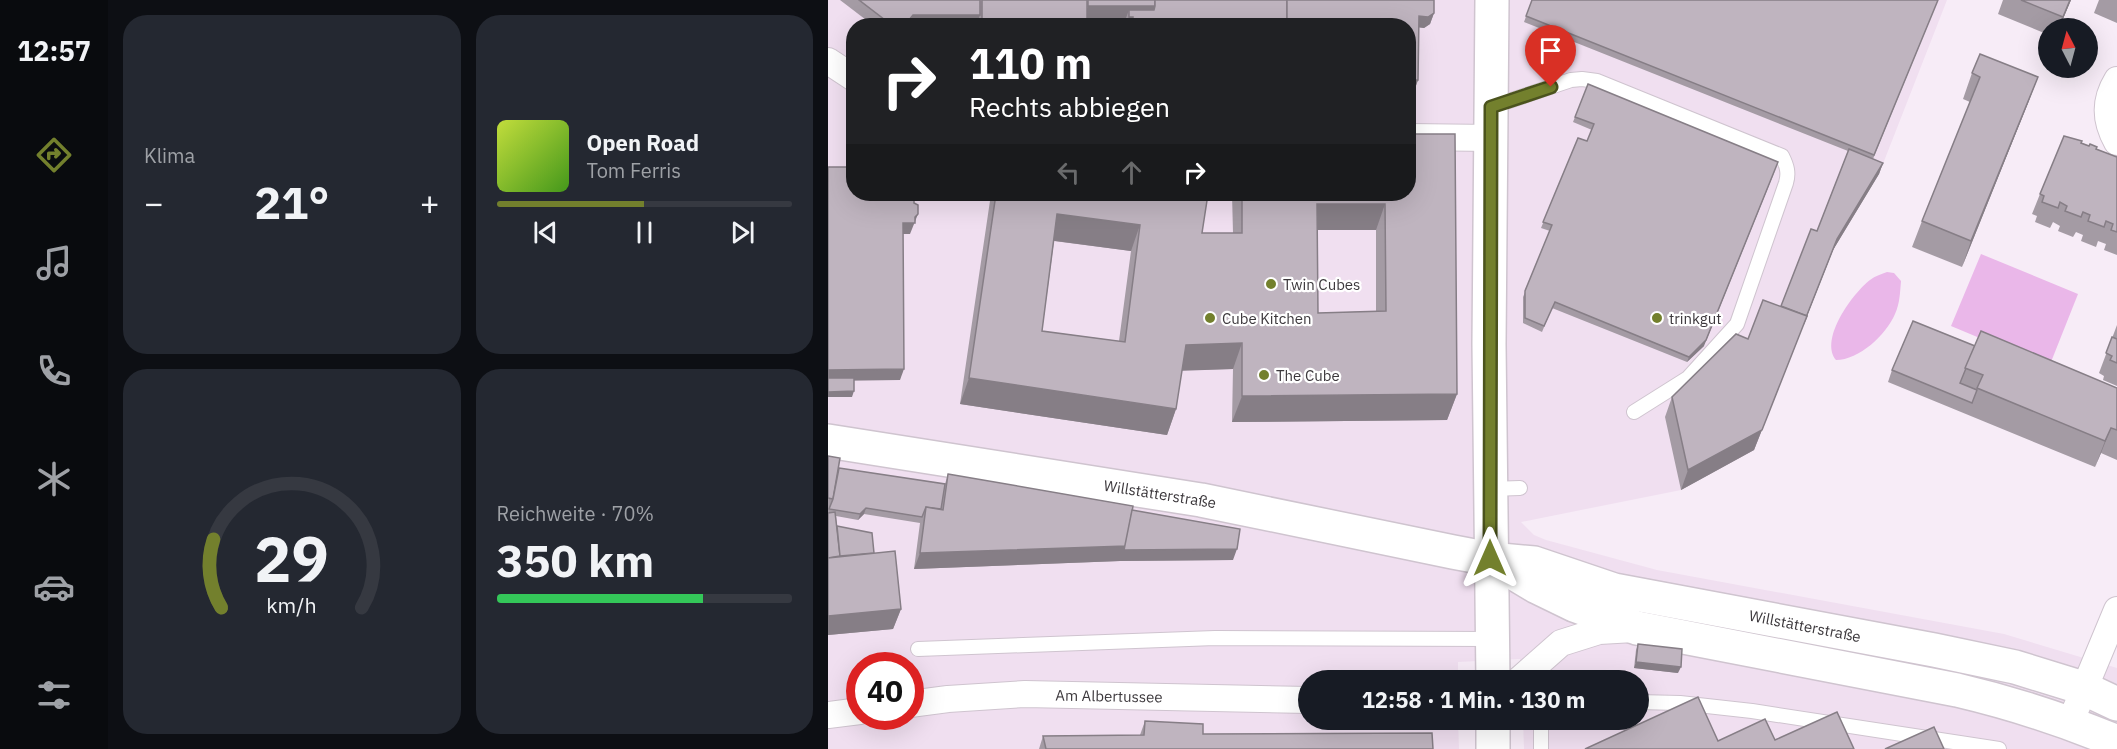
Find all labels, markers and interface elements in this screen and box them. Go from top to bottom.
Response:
north arrow [2038,18,2098,78]
map controls [2038,18,2098,78]
pin [1525,25,1576,87]
text: 12:57 [17,33,91,68]
icon: arrive [1534,34,1567,67]
text: 110 m [969,36,1092,91]
icon: right [870,42,948,120]
text: Rechts abbiegen [969,89,1170,124]
text: Open Road [587,128,699,157]
icon: directions [33,134,75,176]
text: Klima [144,142,195,169]
icon: left [1052,156,1085,189]
icon: ahead [1115,156,1148,189]
icon: right [1178,156,1211,189]
text: Tom Ferris [587,157,681,184]
text: 21° [254,173,329,231]
text: − [144,181,164,224]
text: + [420,181,440,224]
icon: previous [529,216,562,249]
icon: pause [628,216,661,249]
icon: next [726,216,759,249]
icon: music [33,242,75,284]
place label: Twin Cubes [1283,275,1360,294]
marker: Twin Cubes [1264,277,1278,291]
place label: Cube Kitchen [1222,309,1312,328]
place label: trinkgut [1669,309,1721,328]
marker: Cube Kitchen [1203,311,1217,325]
marker: trinkgut [1650,311,1664,325]
icon: phone [33,350,75,392]
place label: The Cube [1276,366,1340,385]
marker: The Cube [1257,368,1271,382]
icon: climate [33,458,75,500]
street label: Willstätterstraße [1102,476,1218,512]
text: Reichweite · 70% [497,500,654,527]
text: 29 [254,518,329,599]
position arrow [1458,526,1522,590]
text: 350 km [497,531,654,589]
icon: car [33,566,75,608]
text: km/h [267,592,317,620]
street label: Willstätterstraße [1747,606,1863,646]
speed limit sign: 40 [846,652,924,730]
icon: filters [33,674,75,716]
text: 12:58 · 1 Min. · 130 m [1362,685,1585,714]
street label: Am Albertussee [1055,686,1163,706]

